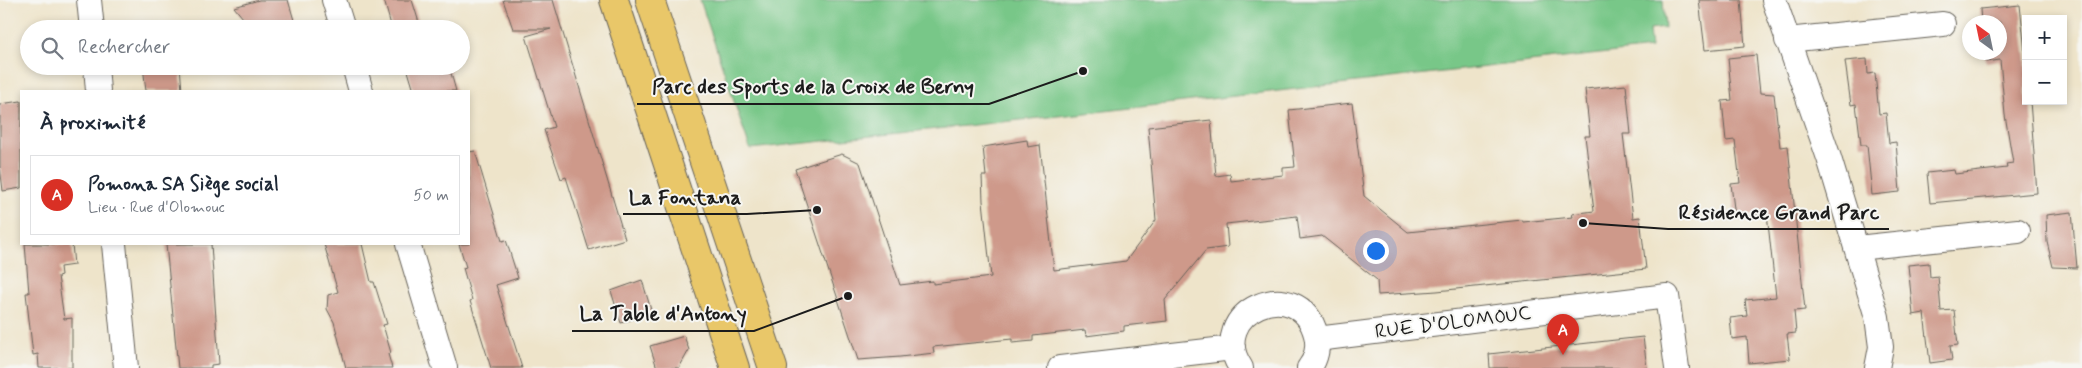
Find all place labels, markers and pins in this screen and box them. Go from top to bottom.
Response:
callout: Parc des Sports de la Croix de Berny [637,68,989,104]
callout: La Fontana [623,178,747,214]
callout: Résidence Grand Parc [1668,193,1889,229]
callout: La Table d'Antony [572,295,754,331]
pin: A [1547,314,1579,355]

